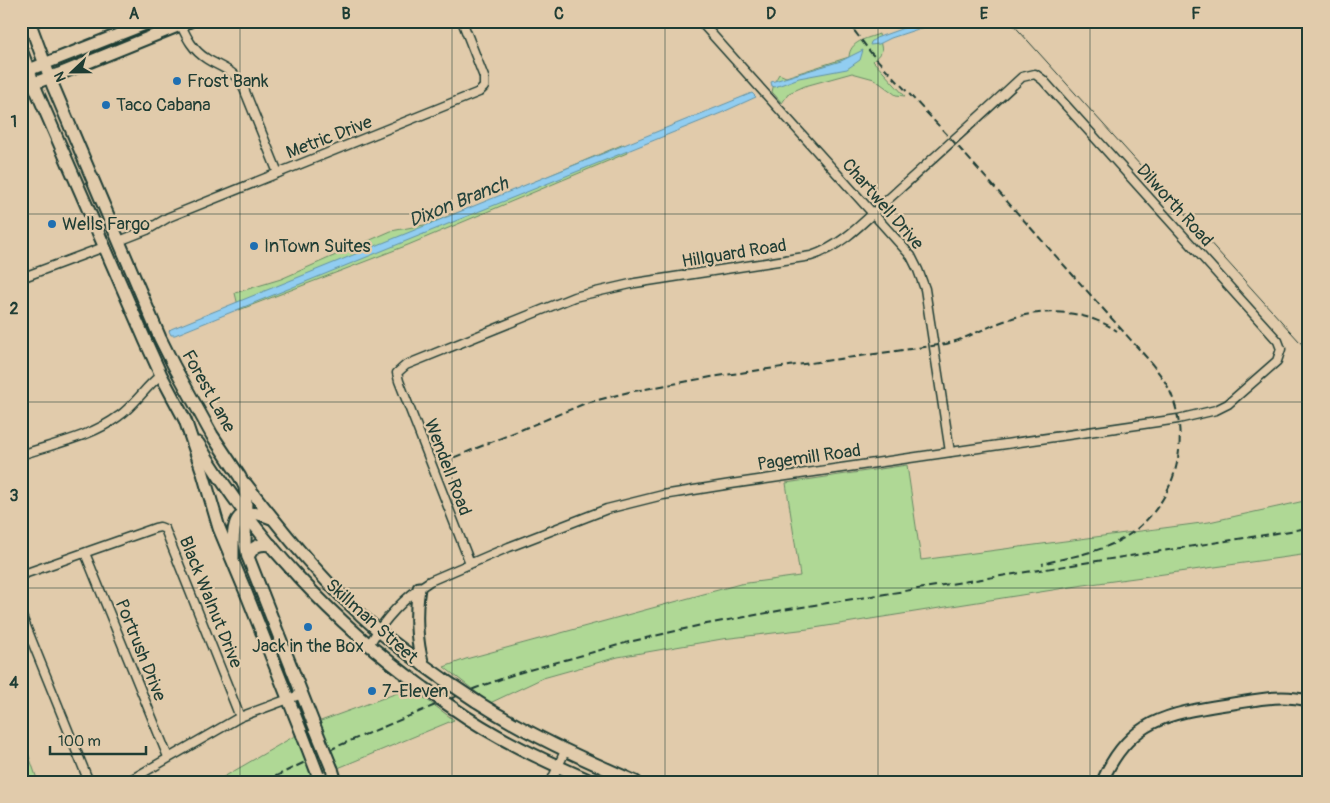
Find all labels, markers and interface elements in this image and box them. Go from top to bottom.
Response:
text: A [129,4,140,24]
text: B [341,4,351,24]
text: C [554,4,564,24]
text: D [766,4,776,24]
text: E [980,4,989,24]
text: F [1191,4,1201,24]
north arrow [48,48,98,98]
text: N [51,69,70,84]
place label: Frost Bank [187,70,269,93]
marker: Frost Bank [171,75,183,87]
place label: Taco Cabana [116,94,211,117]
marker: Taco Cabana [100,99,112,111]
street label: Metric Drive [283,111,376,164]
text: 1 [11,112,17,132]
street label: Chartwell Drive [837,154,929,255]
street label: Dilworth Road [1131,159,1218,252]
water label: Dixon Branch [405,171,512,233]
place label: Wells Fargo [62,213,150,236]
marker: Wells Fargo [46,218,58,230]
street label: Hillguard Road [680,234,788,273]
place label: InTown Suites [264,235,371,258]
marker: InTown Suites [248,240,260,252]
text: 2 [10,299,19,319]
street label: Forest Lane [176,346,241,437]
street label: Wendell Road [419,416,476,519]
street label: Pagemill Road [756,439,862,476]
text: 3 [10,486,19,506]
street label: Black Walnut Drive [174,533,248,672]
street label: Skillman Street [321,574,423,669]
street label: Portrush Drive [110,596,171,704]
marker: Jack in the Box [302,621,314,633]
place label: Jack in the Box [252,635,364,658]
text: 4 [9,673,19,693]
place label: 7-Eleven [382,680,449,703]
marker: 7-Eleven [366,685,378,697]
scale bar [50,723,146,755]
text: 100 m [58,732,101,751]

